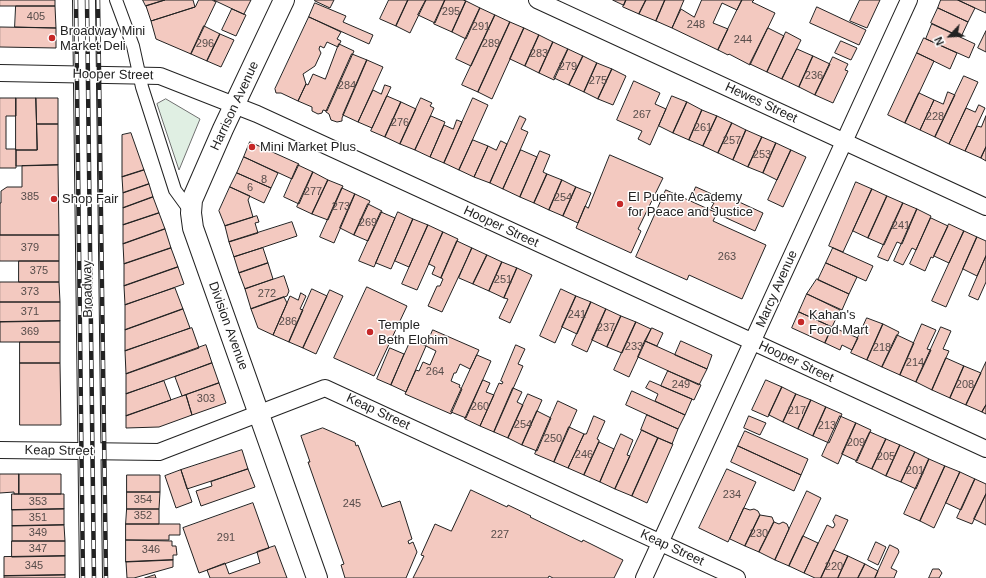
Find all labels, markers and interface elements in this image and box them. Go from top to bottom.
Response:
house number: 295 [442,5,460,19]
house number: 405 [27,10,45,24]
north arrow [930,16,970,56]
house number: 248 [687,18,705,32]
house number: 291 [472,20,490,34]
place label: Broadway Mini Market Deli [60,23,145,54]
marker: Broadway Mini Market Deli [47,33,57,43]
house number: 244 [734,33,752,47]
text: N [932,35,946,47]
house number: 296 [196,37,214,51]
house number: 289 [482,37,500,51]
house number: 283 [530,47,548,61]
street label: Harrison Avenue [208,59,262,153]
house number: 279 [559,60,577,74]
street label: Hooper Street [72,66,154,84]
house number: 236 [805,69,823,83]
house number: 275 [589,74,607,88]
house number: 284 [338,79,356,93]
street label: Hewes Street [722,79,800,127]
house number: 267 [633,108,651,122]
house number: 228 [926,110,944,124]
house number: 276 [391,116,409,130]
house number: 261 [694,121,712,135]
house number: 257 [723,134,741,148]
place label: Mini Market Plus [260,139,356,155]
marker: Mini Market Plus [247,142,257,152]
house number: 253 [753,148,771,162]
house number: 8 [261,173,267,187]
house number: 6 [247,181,253,195]
house number: 277 [304,185,322,199]
place label: El Puente Academy for Peace and Justice [628,189,753,220]
house number: 385 [21,190,39,204]
place label: Shop Fair [62,191,118,207]
house number: 254 [554,191,572,205]
marker: Shop Fair [49,194,59,204]
marker: El Puente Academy for Peace and Justice [615,199,625,209]
house number: 273 [332,200,350,214]
street label: Hooper Street [461,203,541,251]
house number: 269 [359,216,377,230]
house number: 241 [892,219,910,233]
house number: 379 [21,241,39,255]
street label: Marcy Avenue [753,248,801,330]
house number: 263 [718,250,736,264]
street label: Broadway [80,260,96,318]
house number: 375 [30,264,48,278]
house number: 251 [494,273,512,287]
street label: Division Avenue [205,280,251,372]
house number: 373 [21,285,39,299]
house number: 272 [258,287,276,301]
house number: 371 [21,305,39,319]
place label: Kahan's Food Mart [809,307,868,338]
house number: 241 [568,308,586,322]
house number: 286 [279,315,297,329]
place label: Temple Beth Elohim [378,317,448,348]
marker: Kahan's Food Mart [796,317,806,327]
house number: 237 [597,321,615,335]
house number: 369 [21,325,39,339]
marker: Temple Beth Elohim [365,327,375,337]
street label: Hooper Street [756,338,836,386]
house number: 233 [625,340,643,354]
house number: 218 [873,341,891,355]
house number: 214 [906,356,924,370]
house number: 264 [426,365,444,379]
house number: 249 [672,378,690,392]
house number: 208 [956,378,974,392]
street label: Keap Street [344,390,412,434]
house number: 303 [197,392,215,406]
house number: 260 [471,400,489,414]
house number: 217 [788,404,806,418]
house number: 254 [514,418,532,432]
house number: 213 [818,419,836,433]
house number: 250 [544,432,562,446]
house number: 209 [847,436,865,450]
street label: Keap Street [25,443,93,459]
house number: 246 [575,448,593,462]
house number: 205 [877,450,895,464]
house number: 201 [906,464,924,478]
house number: 234 [723,488,741,502]
house number: 354 [134,493,152,507]
house number: 353 [29,495,47,509]
house number: 245 [343,497,361,511]
house number: 352 [134,509,152,523]
house number: 351 [29,511,47,525]
house number: 349 [29,526,47,540]
street label: Keap Street [638,526,706,570]
house number: 230 [750,527,768,541]
house number: 227 [491,528,509,542]
house number: 291 [217,531,235,545]
house number: 347 [29,542,47,556]
house number: 346 [142,543,160,557]
house number: 345 [25,559,43,573]
house number: 220 [825,560,843,574]

